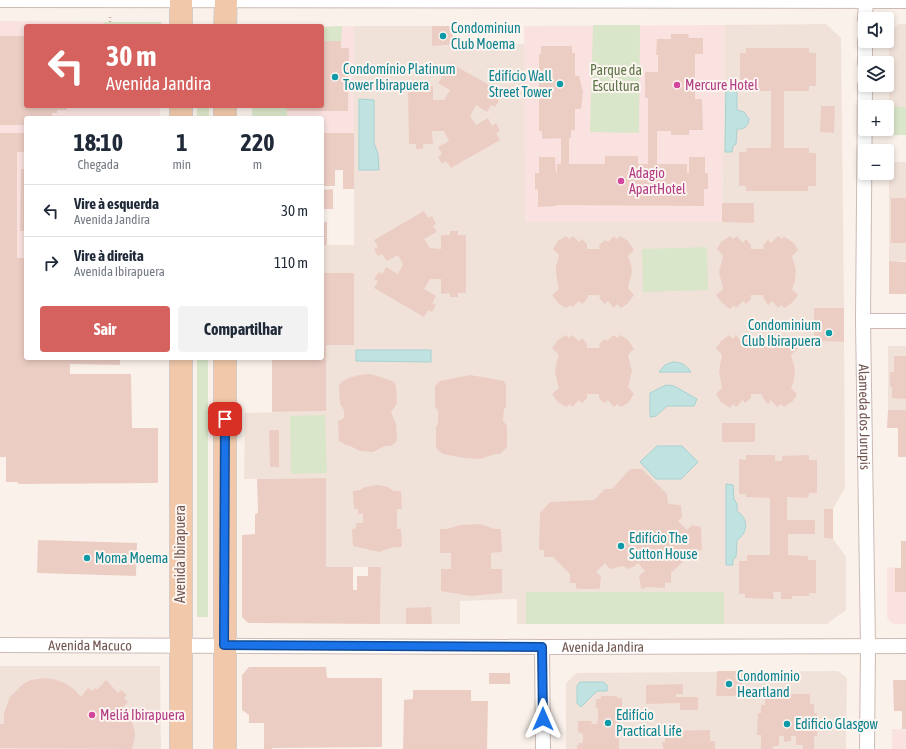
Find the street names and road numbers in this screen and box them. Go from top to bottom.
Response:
street label: Alameda dos Jurupis [856,364,873,470]
street label: Avenida Ibirapuera [172,505,188,603]
street label: Avenida Macuco [48,637,132,653]
street label: Avenida Jandira [562,639,644,655]

